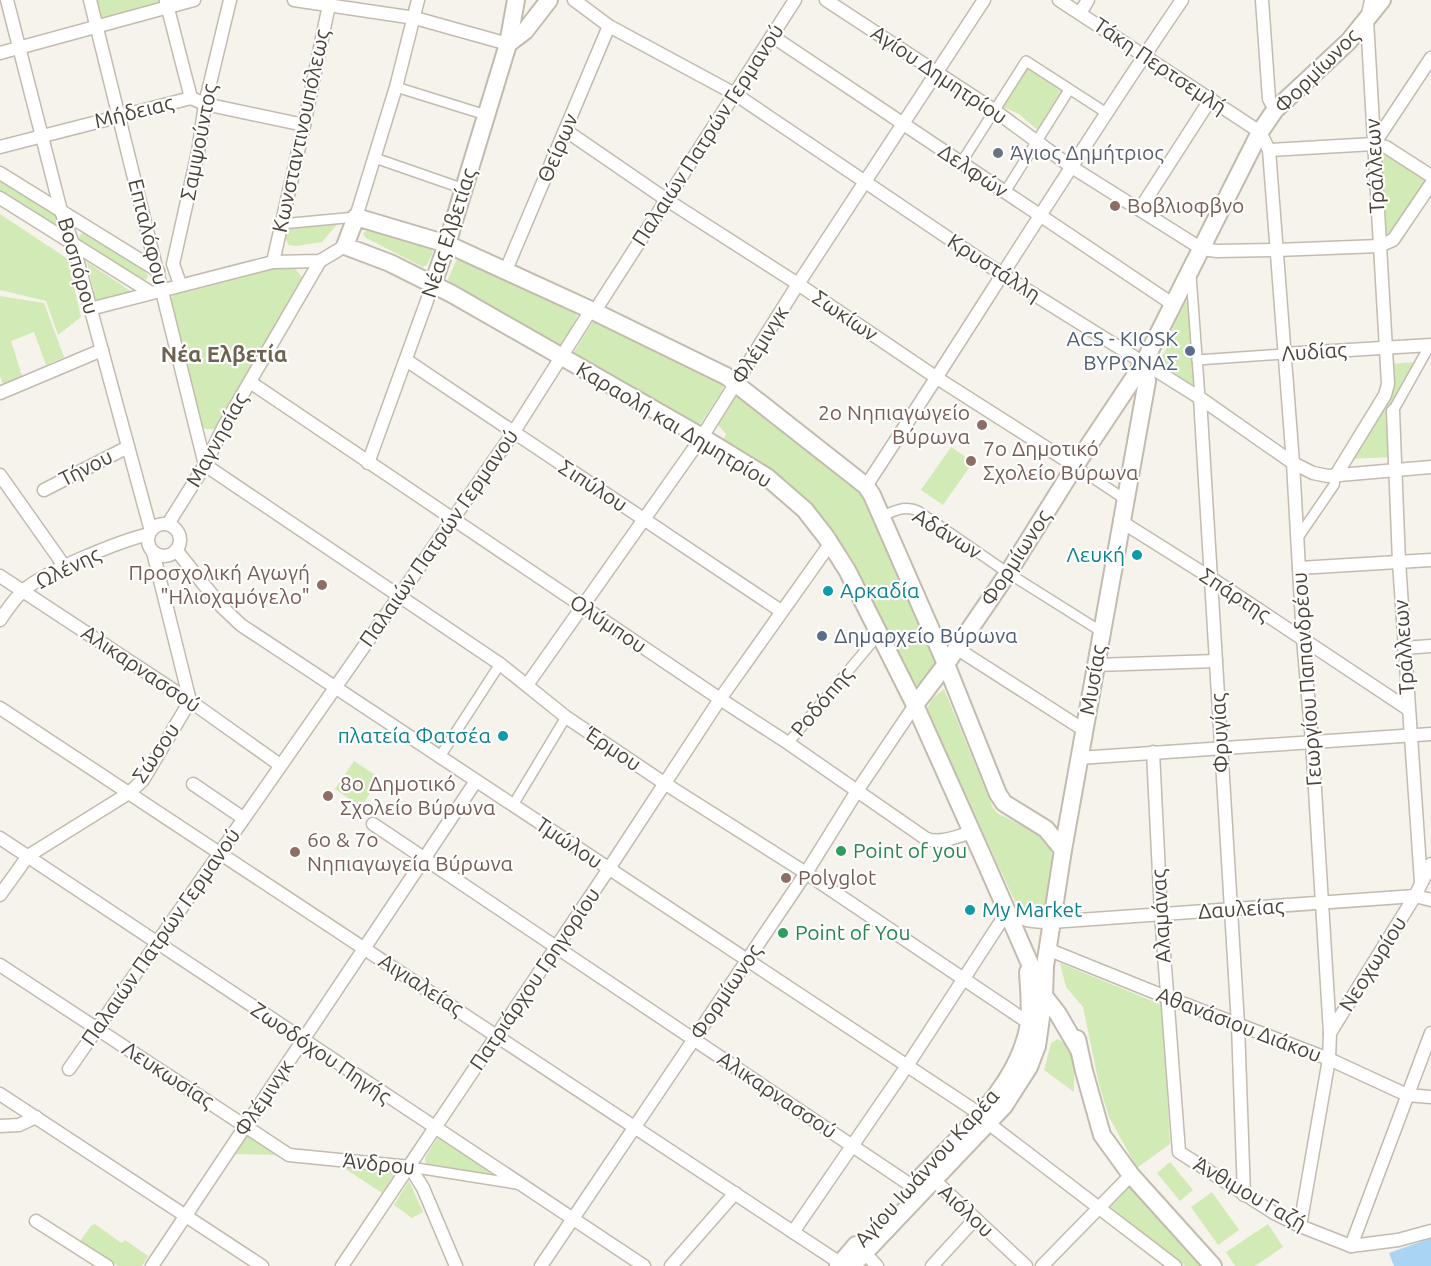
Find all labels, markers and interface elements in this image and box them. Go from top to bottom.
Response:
street label: Τάκη Περτσεμλή [1089,12,1232,119]
street label: Παλαιών Πατρών Γερμανού [626,19,788,250]
street label: Αγίου Δημητρίου [867,20,1012,128]
street label: Φορμίωνος [1269,23,1364,118]
street label: Κωνσταντινουπόλεως [267,27,333,235]
street label: Σαμψούντος [175,81,221,202]
street label: Μήδειας [92,90,176,132]
street label: Θείρων [532,110,582,186]
street label: Τράλλεων [1360,118,1388,214]
street label: Δελφών [934,138,1013,202]
place label: Άγιος Δημήτριος [1010,140,1164,164]
marker: Άγιος Δημήτριος [991,146,1005,160]
street label: Νέας Ελβετίας [416,165,480,300]
street label: Επταλόφου [124,176,174,287]
place label: Βοβλιοφβνο [1127,193,1244,217]
marker: Βοβλιοφβνο [1108,199,1122,213]
street label: Βοσπόρου [54,215,104,317]
street label: Κρυστάλλη [944,228,1045,306]
street label: Σωκίων [809,285,883,346]
street label: Φλέμινγκ [726,301,793,388]
place label: ACS - KIOSK ΒΥΡΩΝΑΣ [1067,326,1178,374]
street label: Λυδίας [1281,337,1348,365]
district label: Νέα Ελβετία [161,341,288,366]
marker: ACS - KIOSK ΒΥΡΩΝΑΣ [1183,344,1197,358]
street label: Καραολή και Δημητρίου [572,356,777,492]
street label: Μαγνησίας [180,388,252,491]
place label: 2ο Νηπιαγωγείο Βύρωνα [818,400,970,448]
marker: 2ο Νηπιαγωγείο Βύρωνα [975,418,989,432]
street label: Παλαιών Πατρών Γερμανού [354,424,522,651]
place label: 7ο Δημοτικό Σχολείο Βύρωνα [983,436,1139,484]
street label: Τήνου [55,444,116,491]
street label: Σιπύλου [555,454,632,516]
marker: 7ο Δημοτικό Σχολείο Βύρωνα [964,454,978,468]
street label: Αδάνων [909,503,986,564]
street label: Φορμίωνος [975,505,1055,610]
street label: Ωλένης [31,541,104,593]
place label: Λευκή [1066,542,1125,566]
marker: Λευκή [1130,548,1144,562]
place label: Προσχολική Αγωγή "Ηλιοχαμόγελο" [129,560,310,608]
street label: Σπάρτης [1196,562,1276,626]
street label: Γεωργίου Παπανδρέου [1287,571,1325,787]
marker: Προσχολική Αγωγή "Ηλιοχαμόγελο" [315,578,329,592]
place label: Αρκαδία [840,578,920,602]
marker: Αρκαδία [821,584,835,598]
street label: Ολύμπου [566,589,651,657]
street label: Τράλλεων [1388,599,1418,695]
street label: Αλικαρνασσού [78,620,206,717]
place label: Δημαρχείο Βύρωνα [834,623,1018,647]
marker: Δημαρχείο Βύρωνα [815,629,829,643]
street label: Μυσίας [1074,643,1110,717]
street label: Ροδόπης [785,662,857,741]
street label: Φρυγίας [1205,692,1233,774]
street label: Σώσου [127,718,184,787]
street label: Έρμου [580,720,646,775]
place label: πλατεία Φατσέα [338,723,491,747]
marker: πλατεία Φατσέα [496,729,510,743]
place label: 8ο Δημοτικό Σχολείο Βύρωνα [340,771,496,819]
marker: 8ο Δημοτικό Σχολείο Βύρωνα [321,789,335,803]
street label: Τμώλου [532,811,607,873]
street label: Παλαιών Πατρών Γερμανού [76,823,244,1050]
place label: 6ο & 7ο Νηπιαγωγεία Βύρωνα [307,827,514,875]
place label: Point of you [853,838,967,862]
marker: Point of you [834,844,848,858]
marker: 6ο & 7ο Νηπιαγωγεία Βύρωνα [288,845,302,859]
place label: Polyglot [798,865,876,889]
street label: Αλαμάνας [1146,868,1174,964]
marker: Polyglot [779,871,793,885]
street label: Πατριάρχου Γρηγορίου [464,883,604,1074]
street label: Δαυλείας [1197,893,1285,923]
place label: My Market [982,897,1082,921]
marker: My Market [963,903,977,917]
street label: Νεοχωρίου [1333,912,1411,1015]
place label: Point of You [795,920,910,944]
marker: Point of You [776,926,790,940]
street label: Φορμίωνος [685,939,766,1044]
street label: Αιγιαλείας [375,948,469,1021]
street label: Αθανάσιου Διάκου [1153,982,1325,1067]
street label: Ζωοδόχου Πηγής [247,997,396,1108]
street label: Λευκωσίας [118,1036,219,1113]
street label: Αλικαρνασσού [714,1046,842,1143]
street label: Φλέμινγκ [229,1054,298,1140]
street label: Αγίου Ιωάννου Καρέα [849,1083,1004,1251]
street label: Άνδρου [342,1147,416,1179]
street label: Άνθιμου Γαζή [1190,1151,1311,1235]
street label: Αιόλου [934,1179,999,1242]

